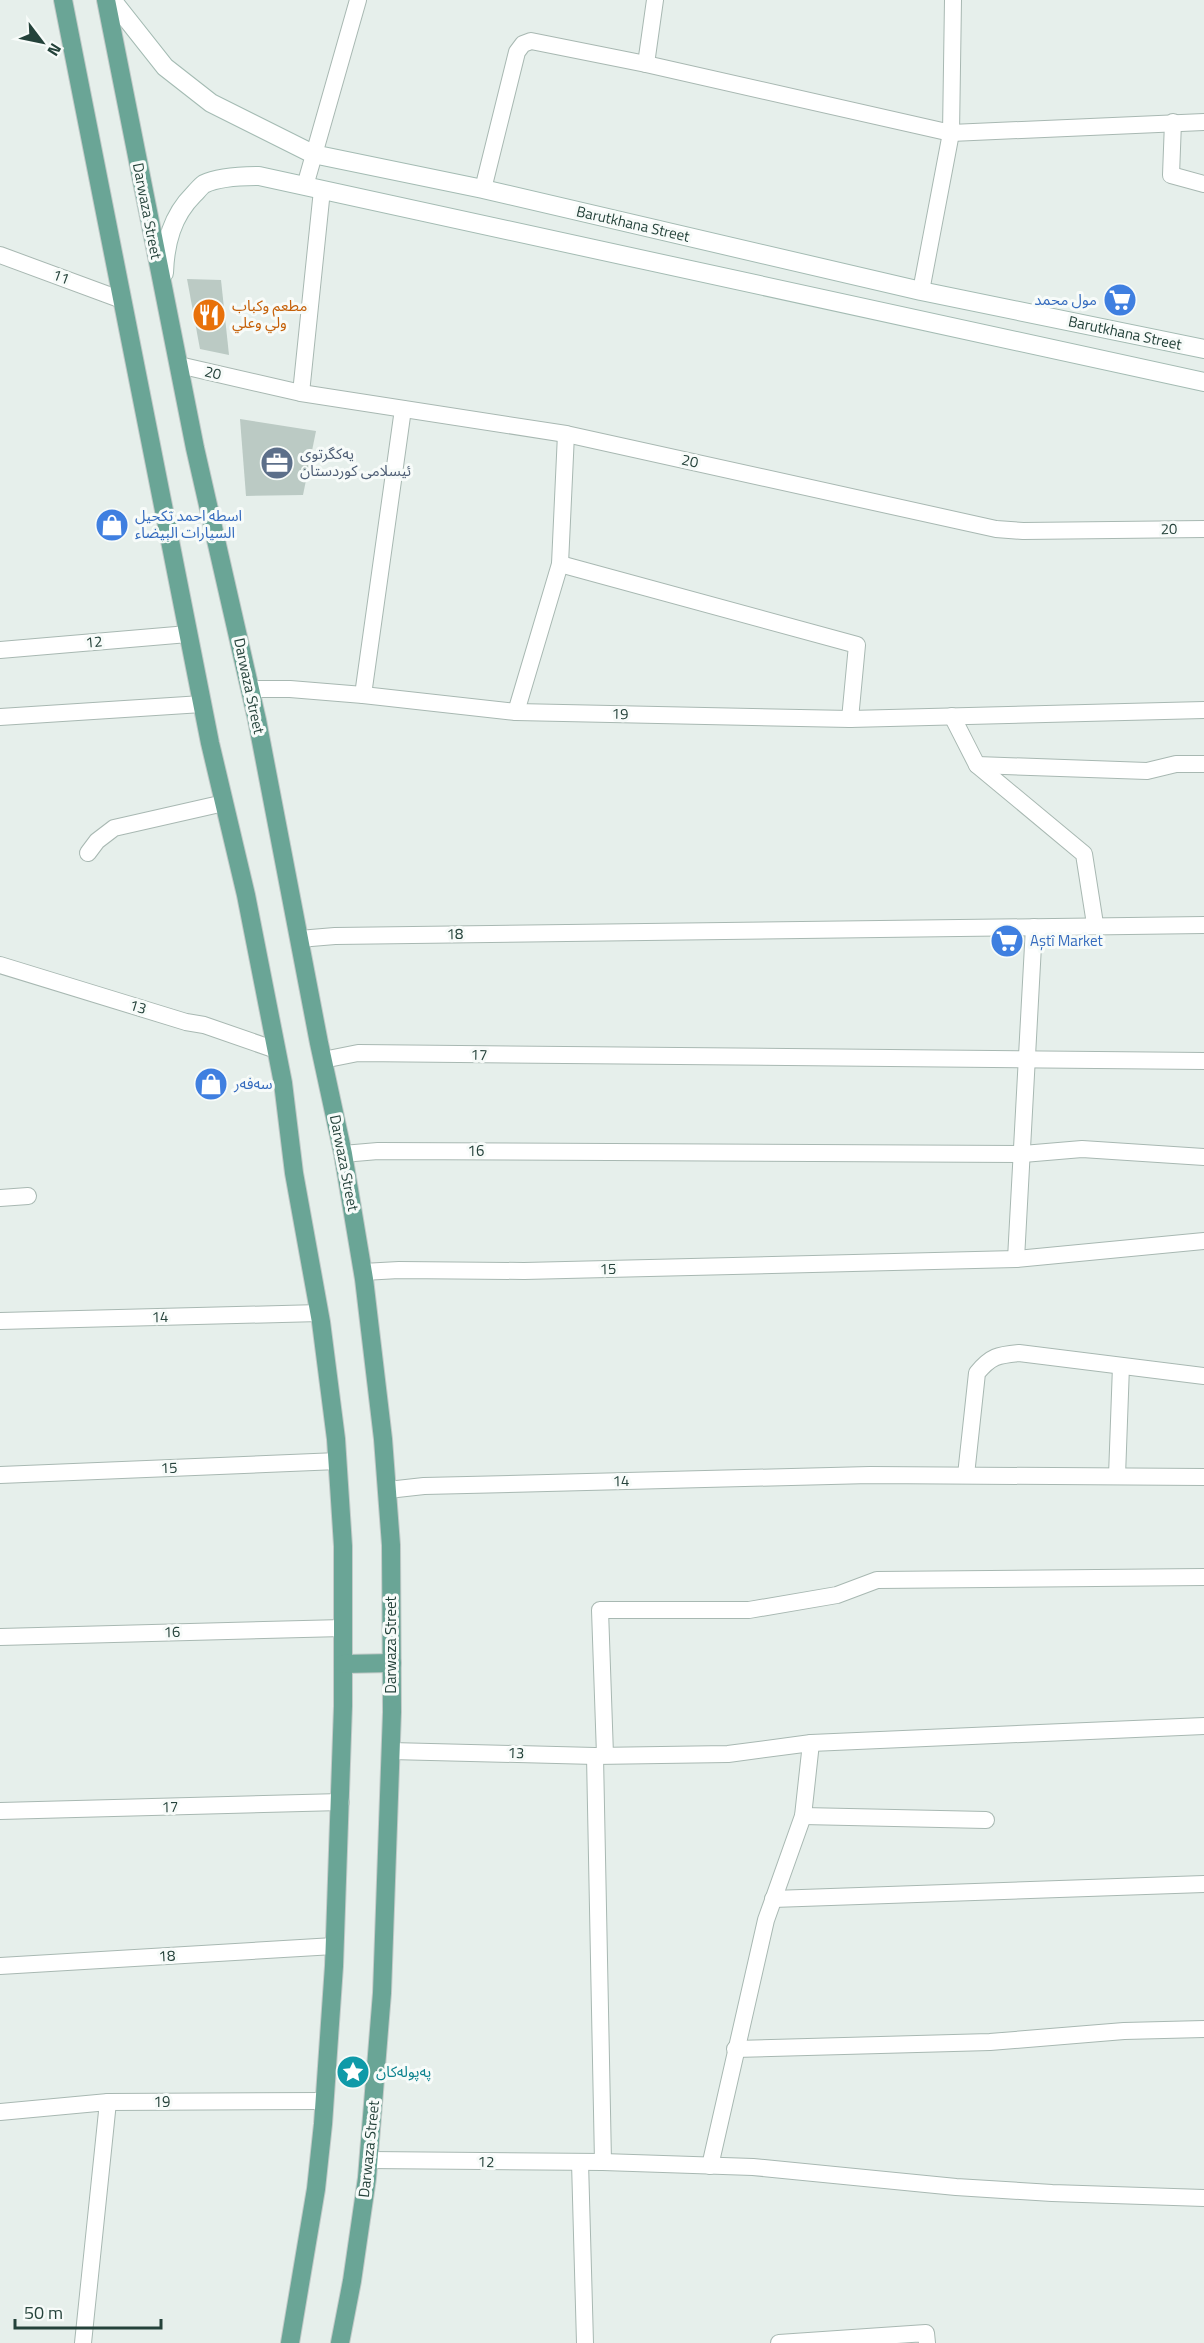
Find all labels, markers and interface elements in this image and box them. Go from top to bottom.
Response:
north arrow [12,12,72,72]
text: N [42,39,68,61]
street label: Darwaza Street [127,161,168,262]
street label: Barutkhana Street [574,199,693,248]
street label: 11 [49,263,73,290]
supermarket icon: مول محمد [1102,282,1138,318]
place label: مول محمد [1034,288,1097,311]
place label: مطعم وكباب ولي وعلي [232,294,307,334]
restaurant icon: مطعم وكباب ولي وعلي [191,297,227,333]
street label: Barutkhana Street [1066,309,1185,356]
street label: 20 [202,359,224,386]
place label: یەکگرتوی ئیسلامی کوردستان [300,442,411,482]
office icon: یەکگرتوی ئیسلامی کوردستان [259,445,295,481]
street label: 20 [679,448,701,474]
place label: اسطه احمد تكحيل السيارات البيضاء [135,504,242,544]
shop icon: اسطه احمد تكحيل السيارات البيضاء [94,507,130,543]
street label: 20 [1160,517,1178,540]
street label: 12 [85,629,103,654]
street label: Darwaza Street [228,636,271,737]
street label: 19 [611,702,629,725]
street label: 18 [446,922,464,945]
supermarket icon: Aştî Market [989,923,1025,959]
place label: Aştî Market [1030,929,1104,952]
street label: 13 [127,993,150,1020]
street label: 17 [470,1043,488,1066]
shop icon: سەفەر [193,1066,229,1102]
place label: سەفەر [233,1072,273,1095]
street label: Darwaza Street [324,1113,365,1214]
street label: 16 [468,1139,484,1162]
street label: 15 [599,1257,617,1280]
street label: 14 [151,1305,169,1328]
street label: 15 [160,1456,178,1479]
street label: 14 [612,1469,630,1492]
street label: Darwaza Street [379,1595,402,1694]
street label: 16 [163,1620,181,1643]
street label: 13 [507,1741,525,1764]
street label: 17 [161,1795,179,1818]
street label: 18 [158,1944,176,1967]
place icon: پەپولەکان [335,2054,371,2090]
place label: پەپولەکان [376,2060,431,2083]
street label: 19 [154,2090,170,2113]
street label: Darwaza Street [352,2099,385,2199]
street label: 12 [477,2150,495,2173]
scale bar [15,2292,160,2330]
text: 50 m [24,2299,63,2326]

